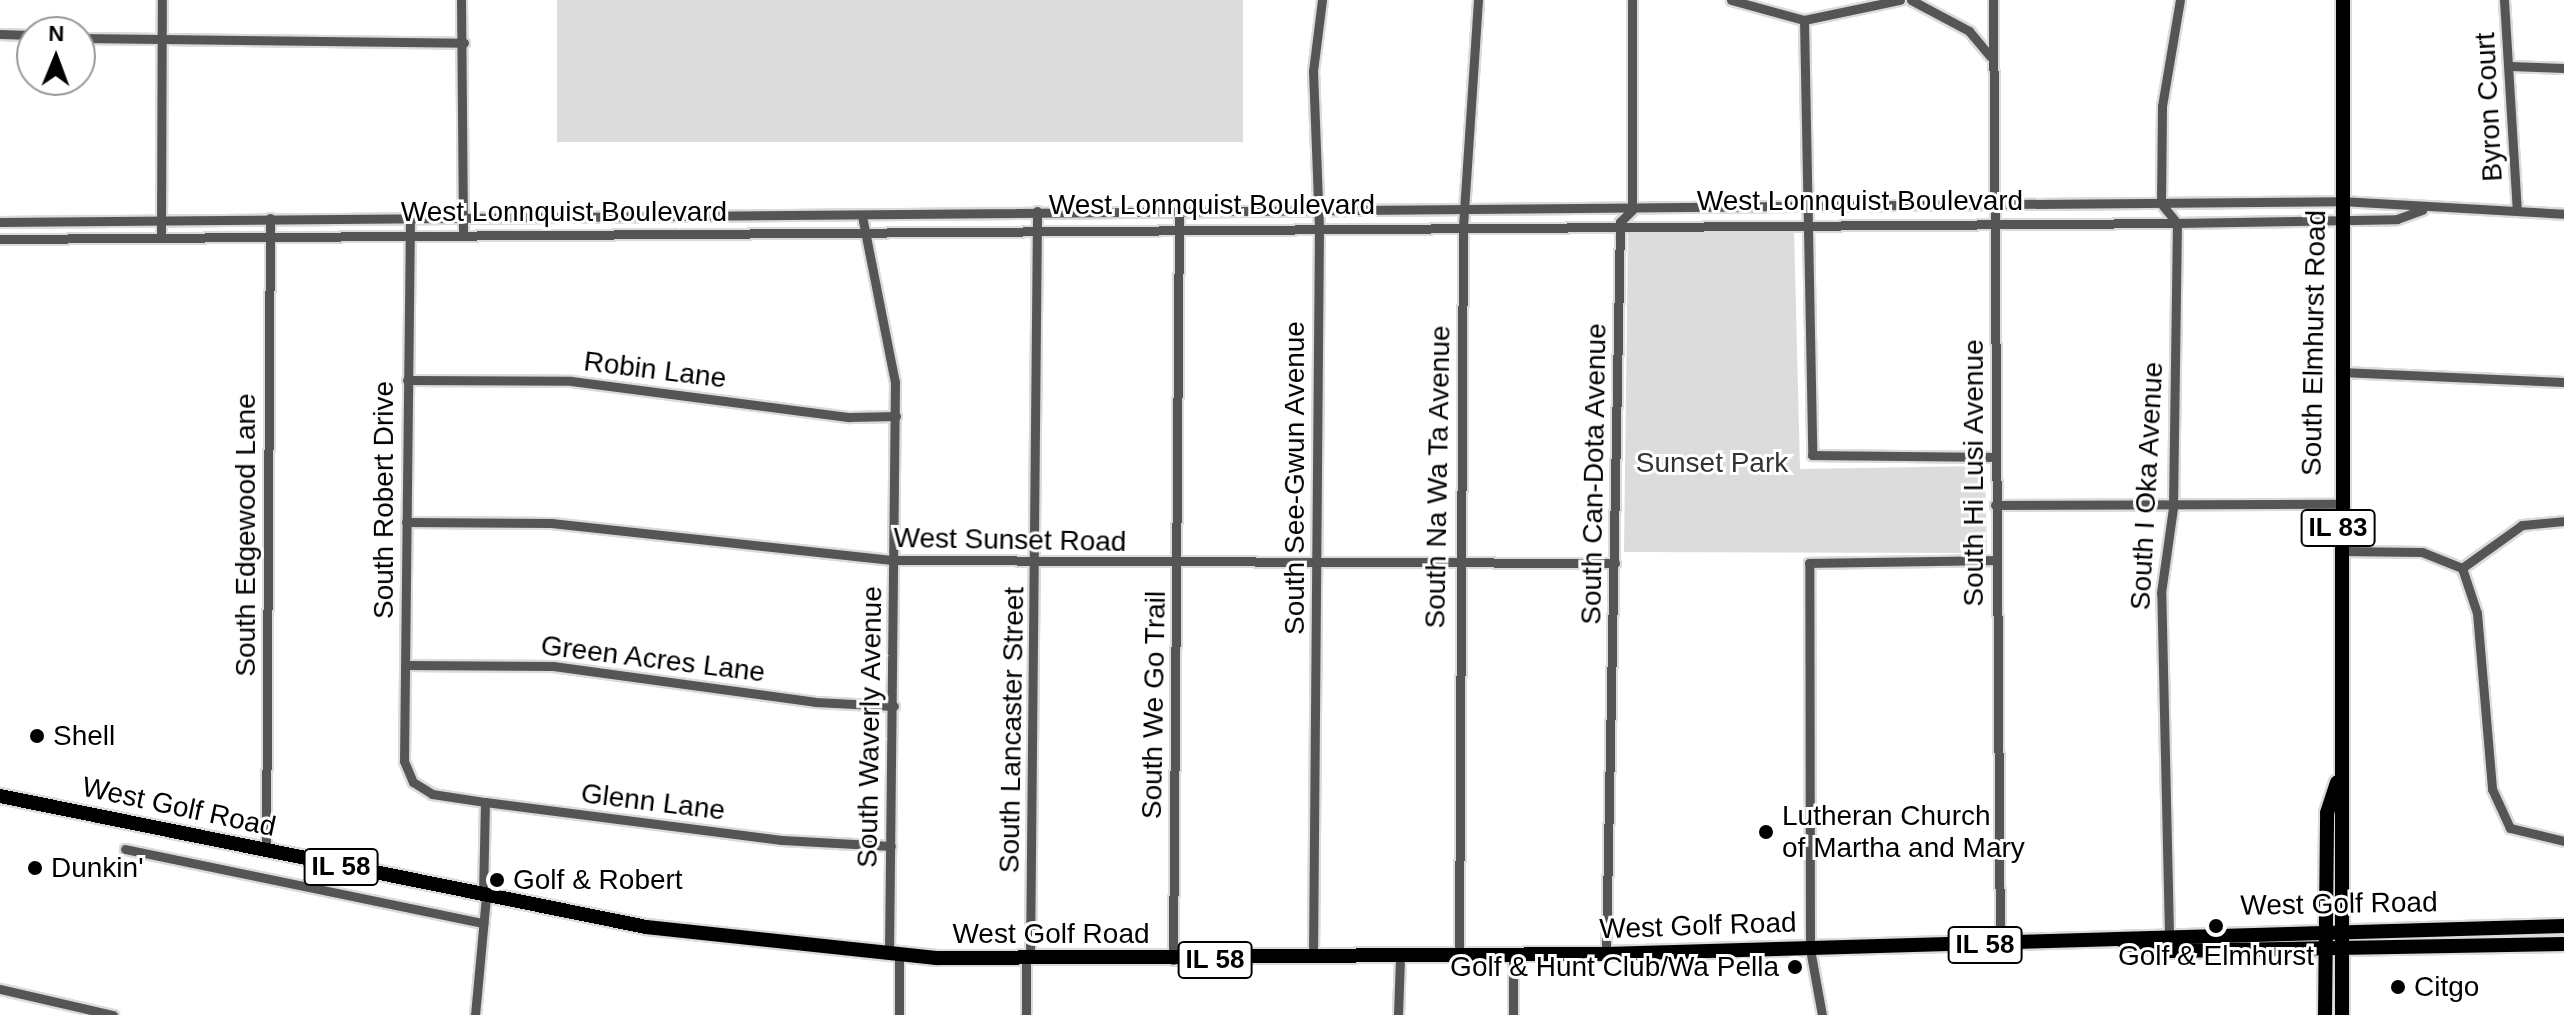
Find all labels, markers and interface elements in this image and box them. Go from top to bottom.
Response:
north arrow [16,16,96,96]
text: N [48,21,65,46]
street label: Byron Court [2468,32,2510,182]
street label: West Lonnquist Boulevard [1697,184,2023,218]
street label: West Lonnquist Boulevard [1049,188,1375,222]
street label: West Lonnquist Boulevard [401,195,727,229]
street label: South Elmhurst Road [2295,210,2333,476]
street label: South See-Gwun Avenue [1278,320,1312,636]
street label: South Can-Dota Avenue [1575,322,1613,626]
street label: South Na Wa Ta Avenue [1419,324,1457,630]
street label: South Hi Lusi Avenue [1957,339,1991,607]
street label: Robin Lane [582,345,728,395]
street label: South I Oka Avenue [2124,360,2170,612]
street label: South Robert Drive [367,381,401,619]
street label: South Edgewood Lane [229,393,263,677]
park label: Sunset Park [1636,446,1788,480]
road number: IL 83 [2300,506,2376,550]
street label: West Sunset Road [893,521,1127,559]
street label: South Waverly Avenue [851,585,889,869]
street label: South Lancaster Street [993,587,1031,873]
street label: South We Go Trail [1135,590,1173,820]
street label: Green Acres Lane [538,628,768,690]
place label: Shell [53,719,115,753]
marker: Shell [28,727,46,745]
street label: West Golf Road [79,770,279,844]
street label: Glenn Lane [579,777,727,827]
place label: Lutheran Church of Martha and Mary [1782,799,2025,865]
marker: Lutheran Church of Martha and Mary [1757,823,1775,841]
road number: IL 58 [303,845,379,889]
place label: Dunkin' [51,851,144,885]
marker: Dunkin' [26,859,44,877]
place label: Golf & Robert [513,863,683,897]
marker: Golf & Robert [488,871,506,889]
street label: West Golf Road [2240,885,2438,923]
street label: West Golf Road [1599,906,1797,946]
street label: West Golf Road [952,917,1150,951]
marker: Golf & Elmhurst [2207,917,2225,935]
road number: IL 58 [1947,923,2023,967]
road number: IL 58 [1177,938,1253,982]
place label: Golf & Elmhurst [2118,939,2314,973]
place label: Golf & Hunt Club/Wa Pella [1450,950,1779,984]
marker: Golf & Hunt Club/Wa Pella [1786,958,1804,976]
place label: Citgo [2414,970,2479,1004]
marker: Citgo [2389,978,2407,996]

